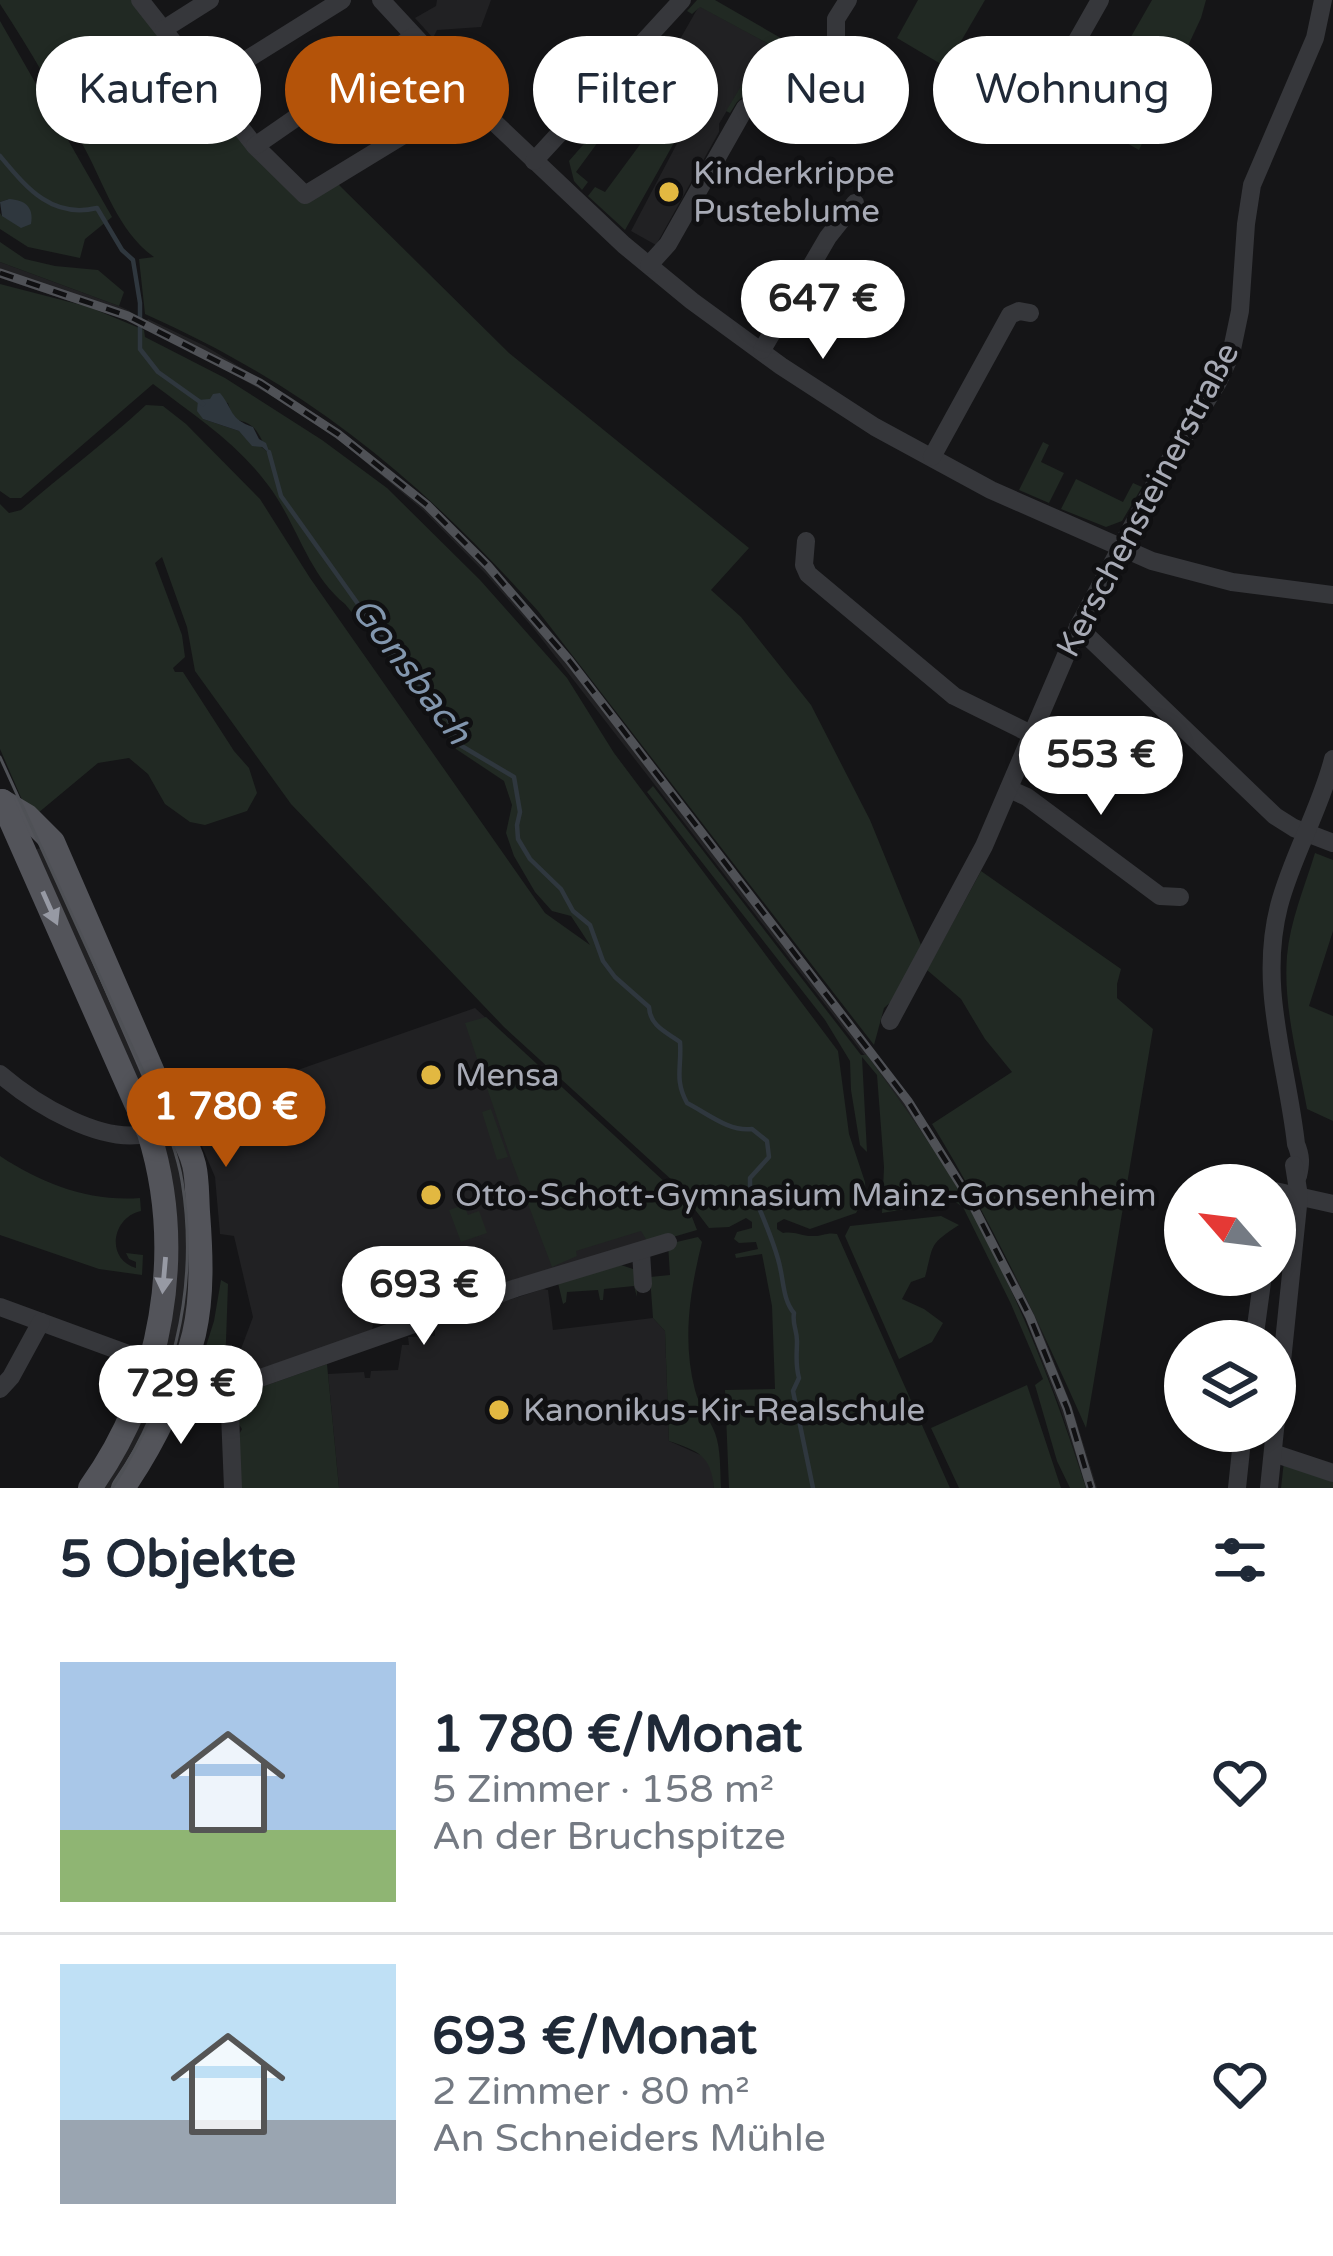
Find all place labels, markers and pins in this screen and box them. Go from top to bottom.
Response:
place label: Kinderkrippe Pusteblume [693,154,895,231]
marker: Kinderkrippe Pusteblume [656,179,682,205]
pin: 647 € [739,260,907,362]
pin: 553 € [1017,716,1185,818]
place label: Mensa [455,1056,560,1095]
marker: Mensa [418,1062,444,1088]
pin: 1 780 € [115,1068,337,1170]
place label: Otto-Schott-Gymnasium Mainz-Gonsenheim [455,1176,1157,1215]
marker: Otto-Schott-Gymnasium Mainz-Gonsenheim [418,1182,444,1208]
pin: 693 € [340,1246,508,1348]
pin: 729 € [97,1345,265,1447]
place label: Kanonikus-Kir-Realschule [523,1391,925,1430]
marker: Kanonikus-Kir-Realschule [486,1397,512,1423]

